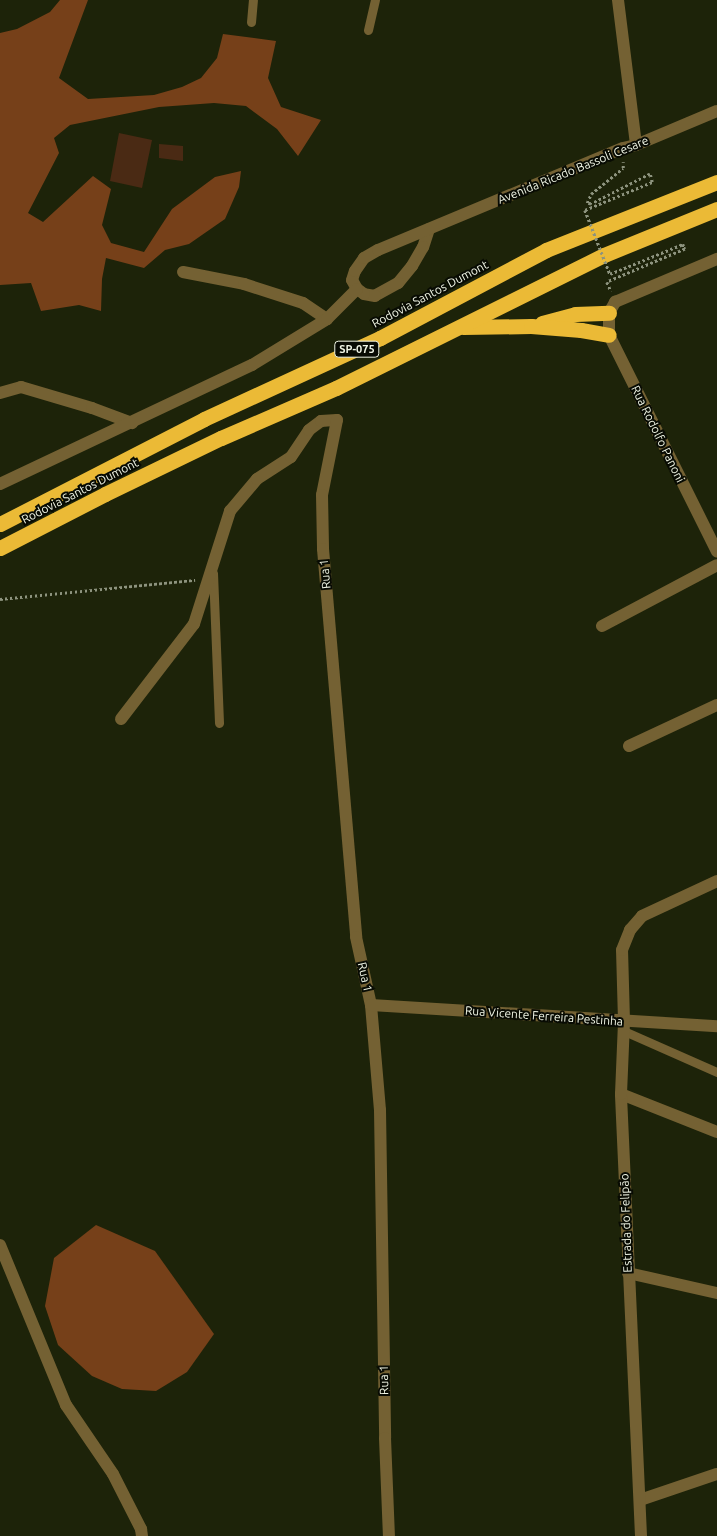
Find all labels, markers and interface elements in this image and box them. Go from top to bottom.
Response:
street label: Avenida Ricado Bassoli Cesare [496,133,650,207]
street label: Rodovia Santos Dumont [369,257,491,331]
road number: SP-075 [333,340,381,358]
street label: Rua Rodolfo Panoni [628,383,688,485]
street label: Rodovia Santos Dumont [19,455,141,527]
street label: Rua 1 [317,558,333,590]
street label: Rua 1 [355,961,375,993]
street label: Rua Vicente Ferreira Pestinha [464,1003,624,1029]
street label: Estrada do Felipão [617,1173,635,1273]
street label: Rua 1 [377,1365,391,1395]

